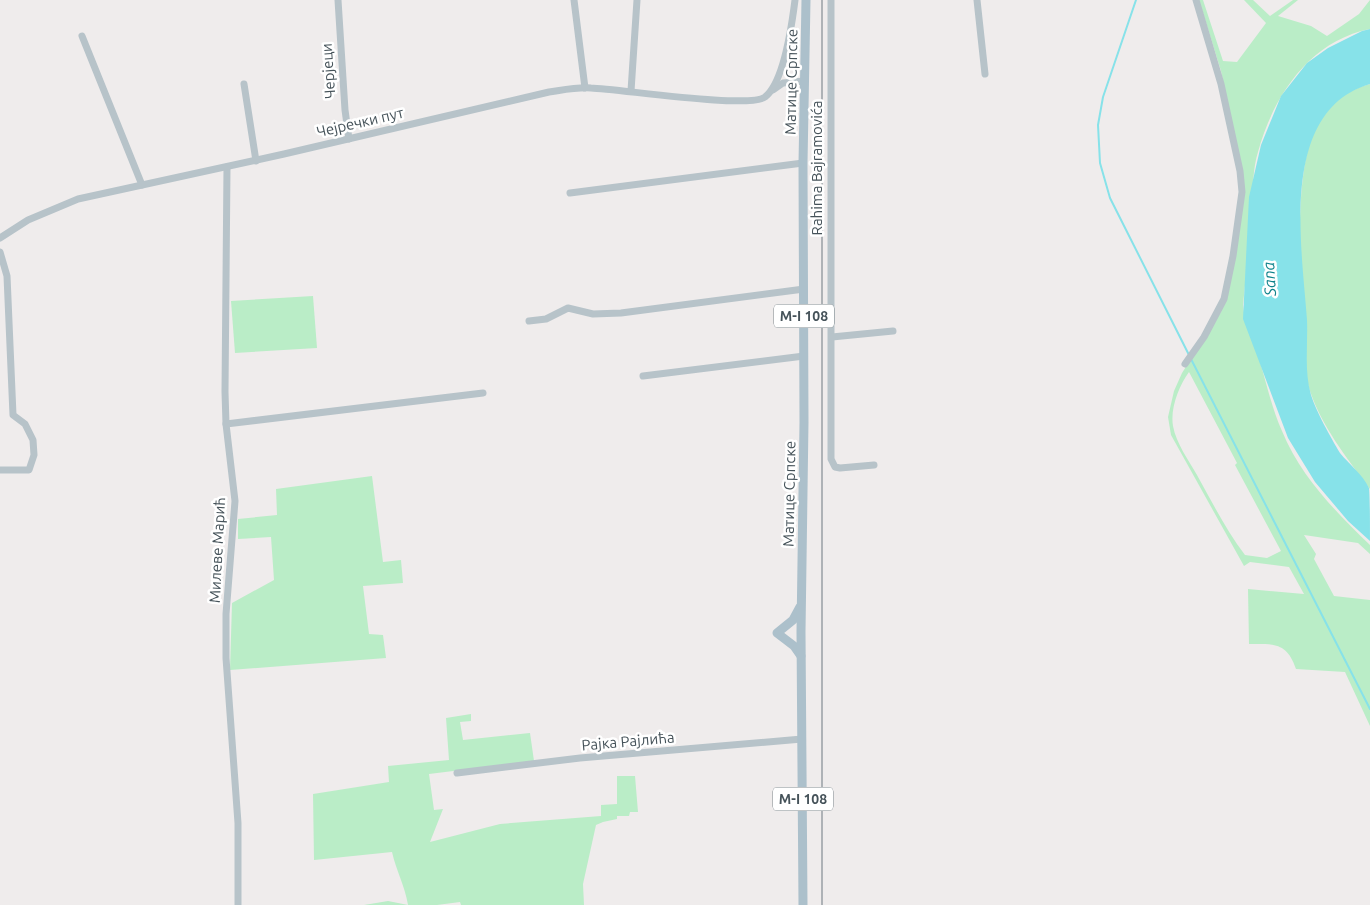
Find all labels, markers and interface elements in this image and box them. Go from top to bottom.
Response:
street label: Матице Српске [782,29,800,135]
street label: Черјеци [318,43,338,99]
street label: Rahima Bajramovića [808,101,825,235]
street label: Чејречки пут [315,104,406,140]
water label: Sana [1259,261,1279,298]
road number: M-I 108 [774,304,834,328]
street label: Матице Српске [780,441,798,547]
street label: Милеве Мaрић [206,497,228,603]
street label: Рајка Рајлића [581,728,675,754]
road number: M-I 108 [773,788,833,811]

